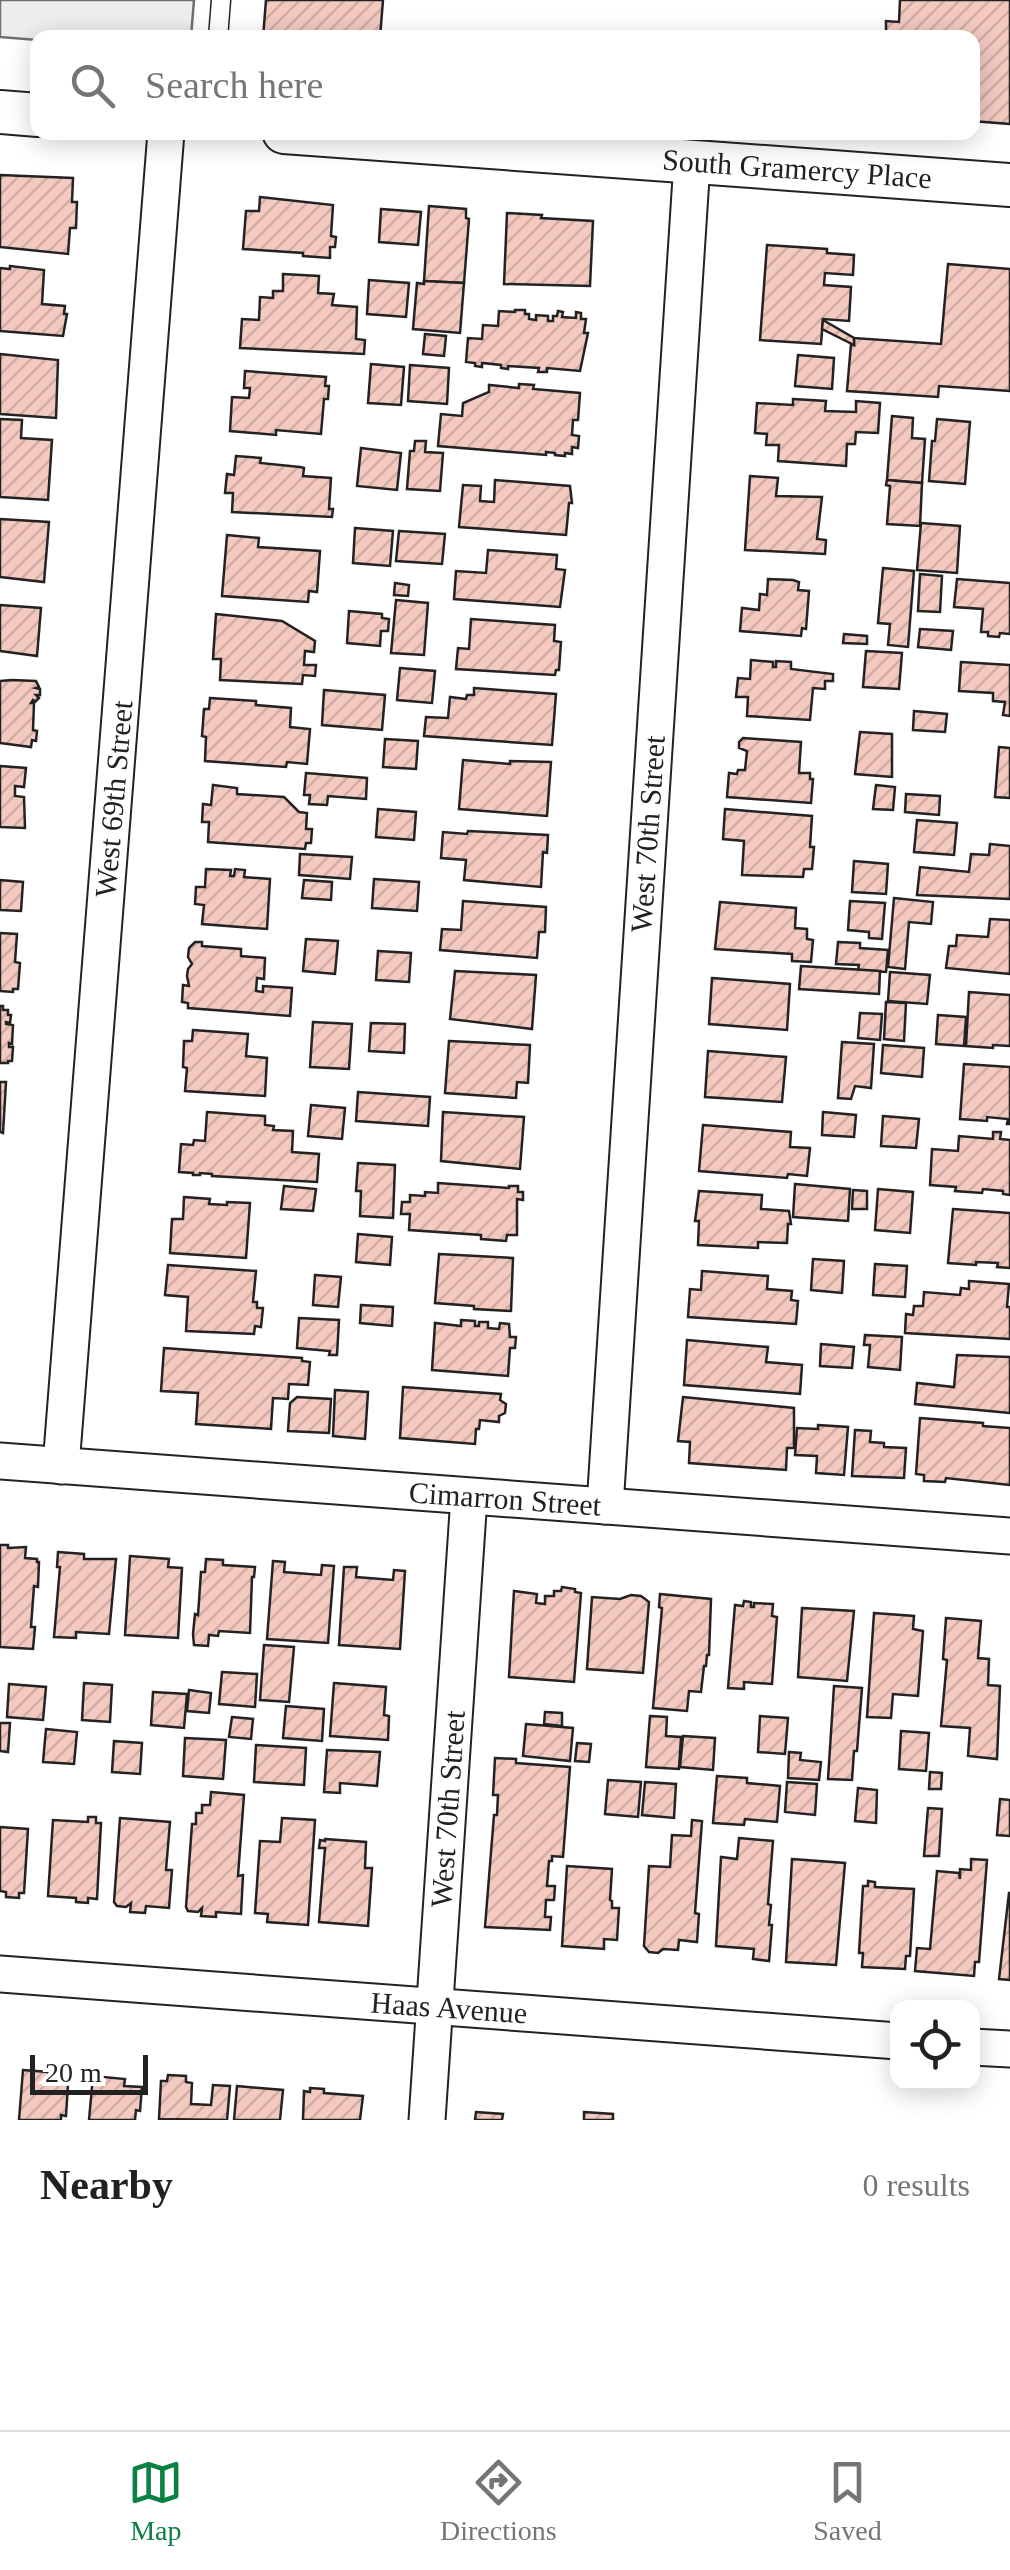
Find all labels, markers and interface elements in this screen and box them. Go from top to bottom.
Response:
search box [30,30,980,140]
icon: search [65,58,120,113]
text: Search here [145,64,323,106]
street label: South Gramercy Place [661,143,933,194]
street label: West 69th Street [88,698,139,899]
street label: West 70th Street [624,734,671,934]
street label: Cimarron Street [408,1475,603,1522]
street label: West 70th Street [424,1709,471,1909]
street label: Haas Avenue [370,1986,528,2029]
map controls [890,2000,980,2090]
button: locate [890,2000,980,2090]
scale bar [30,2050,148,2094]
text: 20 m [45,2057,102,2088]
text: Nearby [40,2162,173,2208]
text: 0 results [862,2167,970,2203]
tab: Map [128,2455,183,2547]
tab: Directions [440,2455,557,2547]
tab: Saved [813,2455,882,2547]

